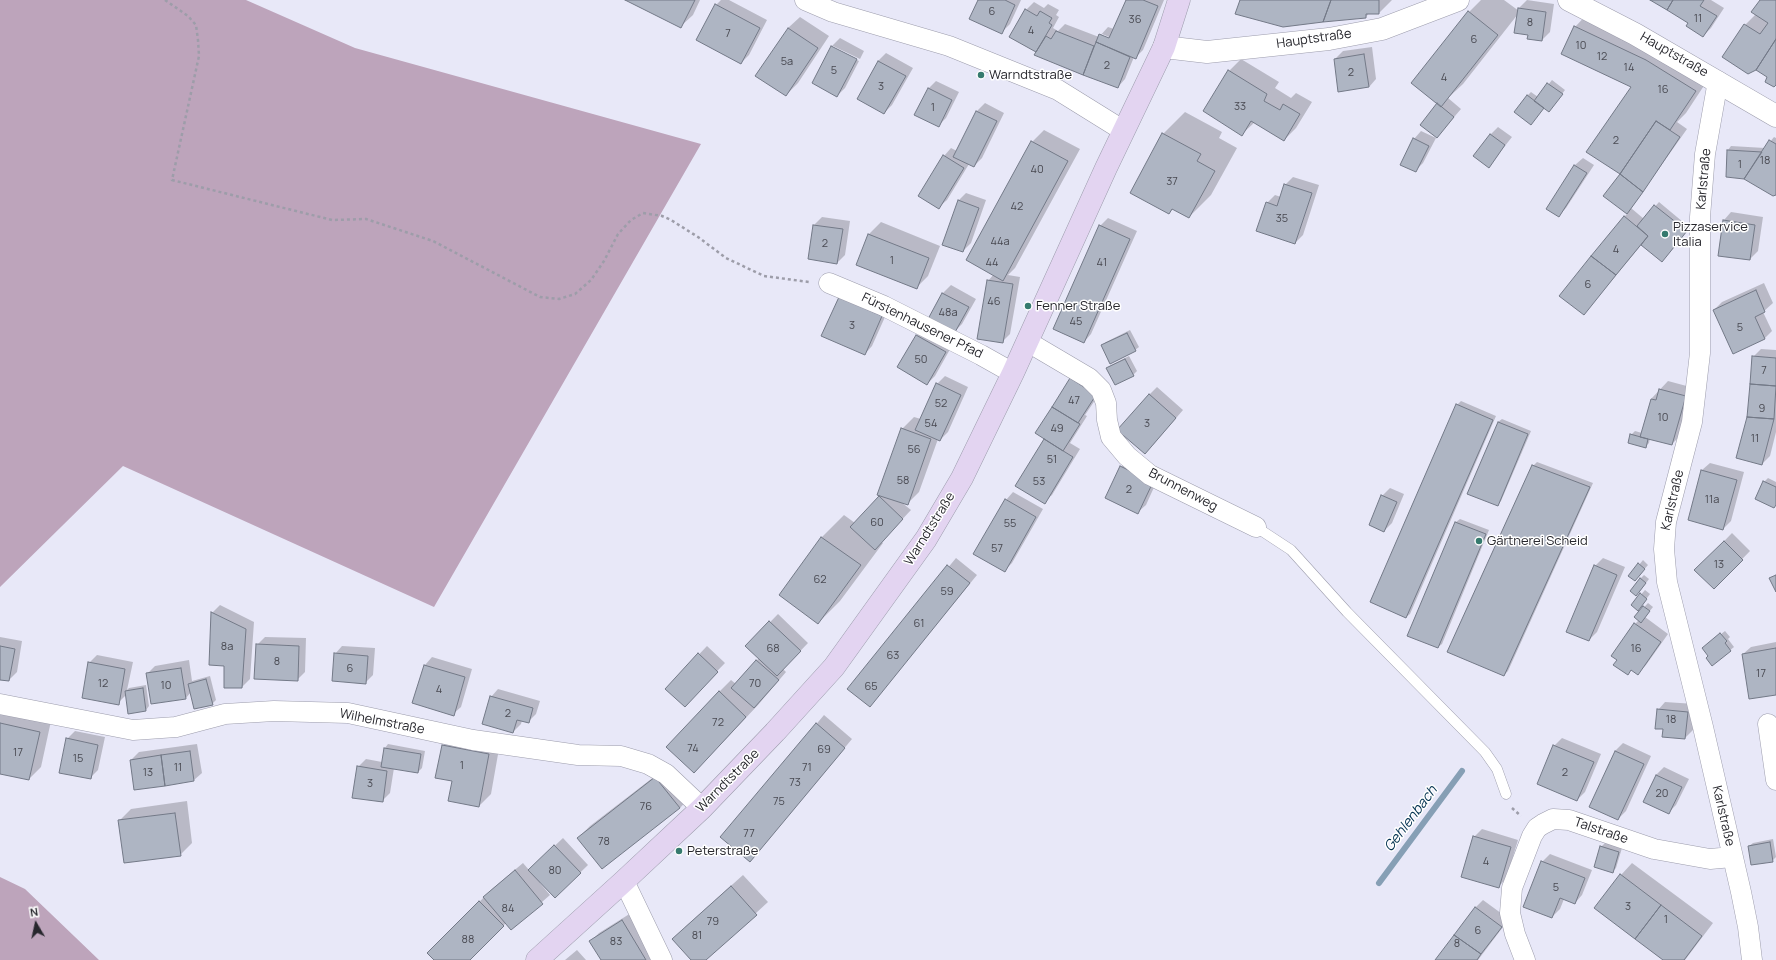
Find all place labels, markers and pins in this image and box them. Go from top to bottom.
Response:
place label: Warndtstraße [989,67,1072,83]
marker: Warndtstraße [976,70,986,80]
place label: Pizzaservice Italia [1673,219,1748,250]
marker: Pizzaservice Italia [1660,229,1670,239]
place label: Fenner Straße [1036,298,1120,314]
marker: Fenner Straße [1023,301,1033,311]
place label: Gärtnerei Scheid [1487,533,1588,549]
marker: Gärtnerei Scheid [1474,536,1484,546]
place label: Peterstraße [687,843,758,859]
marker: Peterstraße [674,846,684,856]

